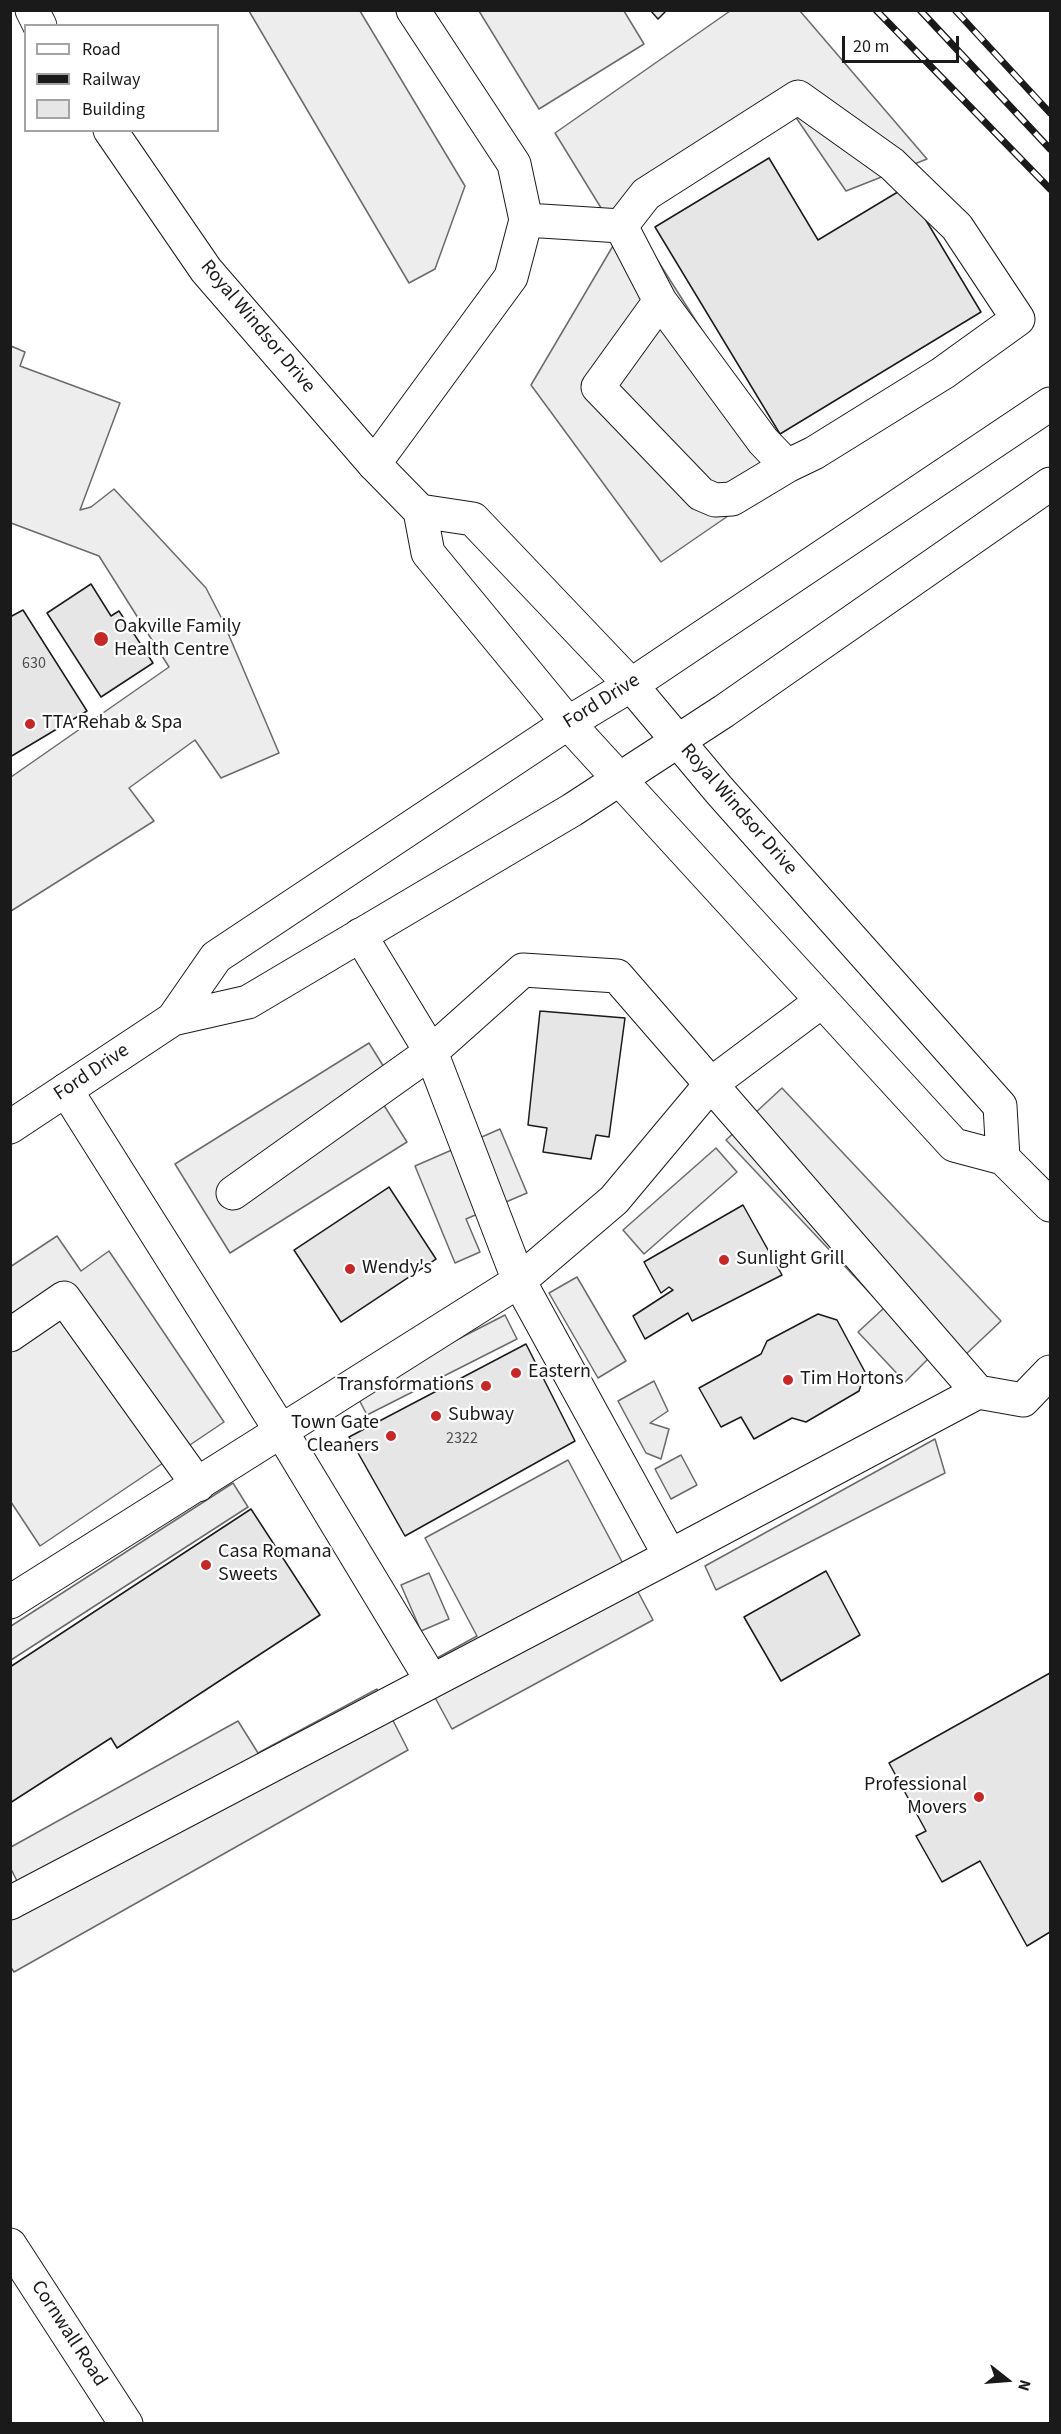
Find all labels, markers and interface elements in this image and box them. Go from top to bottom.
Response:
legend [24,24,219,132]
scale bar [845,24,962,62]
text: 20 m [853,34,889,59]
text: Road [82,37,121,62]
text: Railway [82,67,141,92]
text: Building [82,97,145,122]
street label: Royal Windsor Drive [194,256,320,398]
place label: Oakville Family Health Centre [114,616,241,663]
marker: Oakville Family Health Centre [92,630,110,648]
house number: 630 [22,654,46,674]
street label: Ford Drive [559,669,645,735]
place label: TTA Rehab & Spa [42,712,182,736]
marker: TTA Rehab & Spa [23,717,37,731]
street label: Royal Windsor Drive [674,739,802,881]
street label: Ford Drive [50,1039,134,1107]
place label: Sunlight Grill [736,1248,845,1272]
marker: Sunlight Grill [717,1253,731,1267]
place label: Wendy's [362,1257,432,1281]
marker: Wendy's [343,1262,357,1276]
place label: Eastern [528,1361,591,1385]
marker: Eastern [509,1366,523,1380]
place label: Tim Hortons [800,1368,904,1392]
marker: Tim Hortons [781,1373,795,1387]
place label: Transformations [337,1374,474,1398]
marker: Transformations [479,1379,493,1393]
place label: Subway [448,1404,514,1428]
marker: Subway [429,1409,443,1423]
place label: Town Gate Cleaners [291,1412,379,1459]
marker: Town Gate Cleaners [384,1429,398,1443]
house number: 2322 [446,1429,478,1449]
place label: Casa Romana Sweets [218,1541,332,1588]
marker: Casa Romana Sweets [199,1558,213,1572]
place label: Professional Movers [864,1774,967,1821]
marker: Professional Movers [972,1790,986,1804]
street label: Cornwall Road [25,2277,111,2391]
north arrow [977,2350,1037,2410]
text: N [1012,2377,1036,2394]

